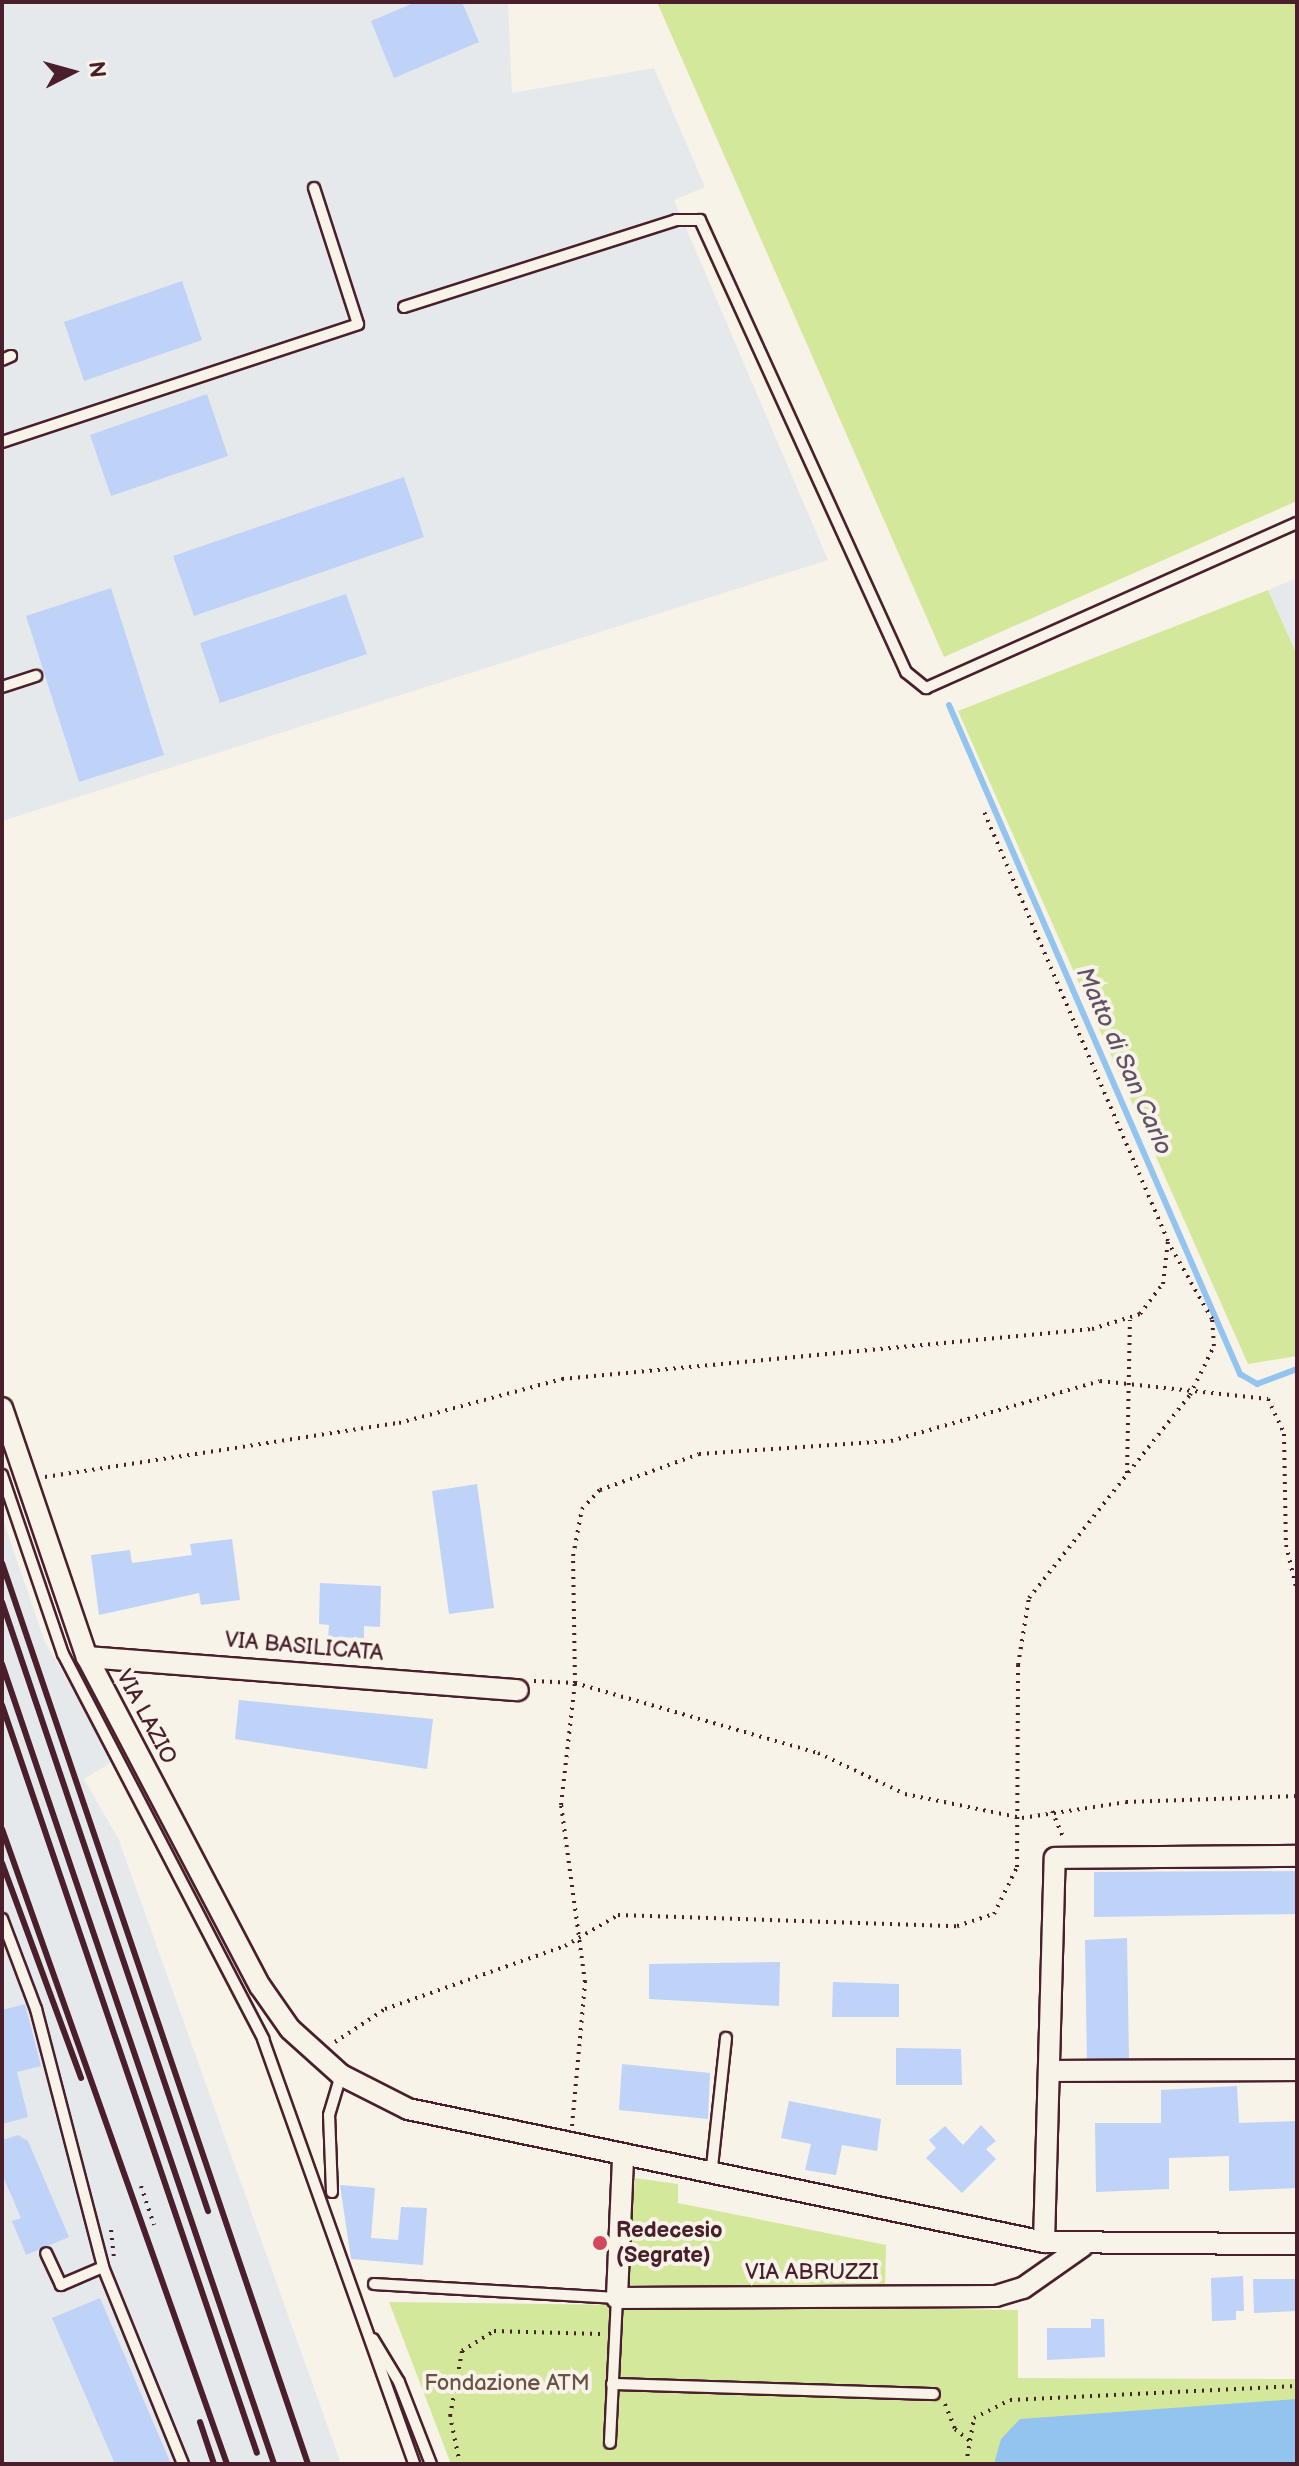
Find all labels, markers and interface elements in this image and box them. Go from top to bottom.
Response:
north arrow [32,32,112,112]
text: N [82,60,111,79]
water label: Matto di San Carlo [1070,963,1178,1159]
street label: VIA BASILICATA [224,1627,384,1667]
street label: VIA LAZIO [110,1665,182,1769]
place label: Redecesio (Segrate) [616,2217,723,2268]
marker: Redecesio (Segrate) [591,2234,609,2252]
street label: VIA ABRUZZI [745,2260,879,2286]
park label: Fondazione ATM [424,2371,590,2397]

